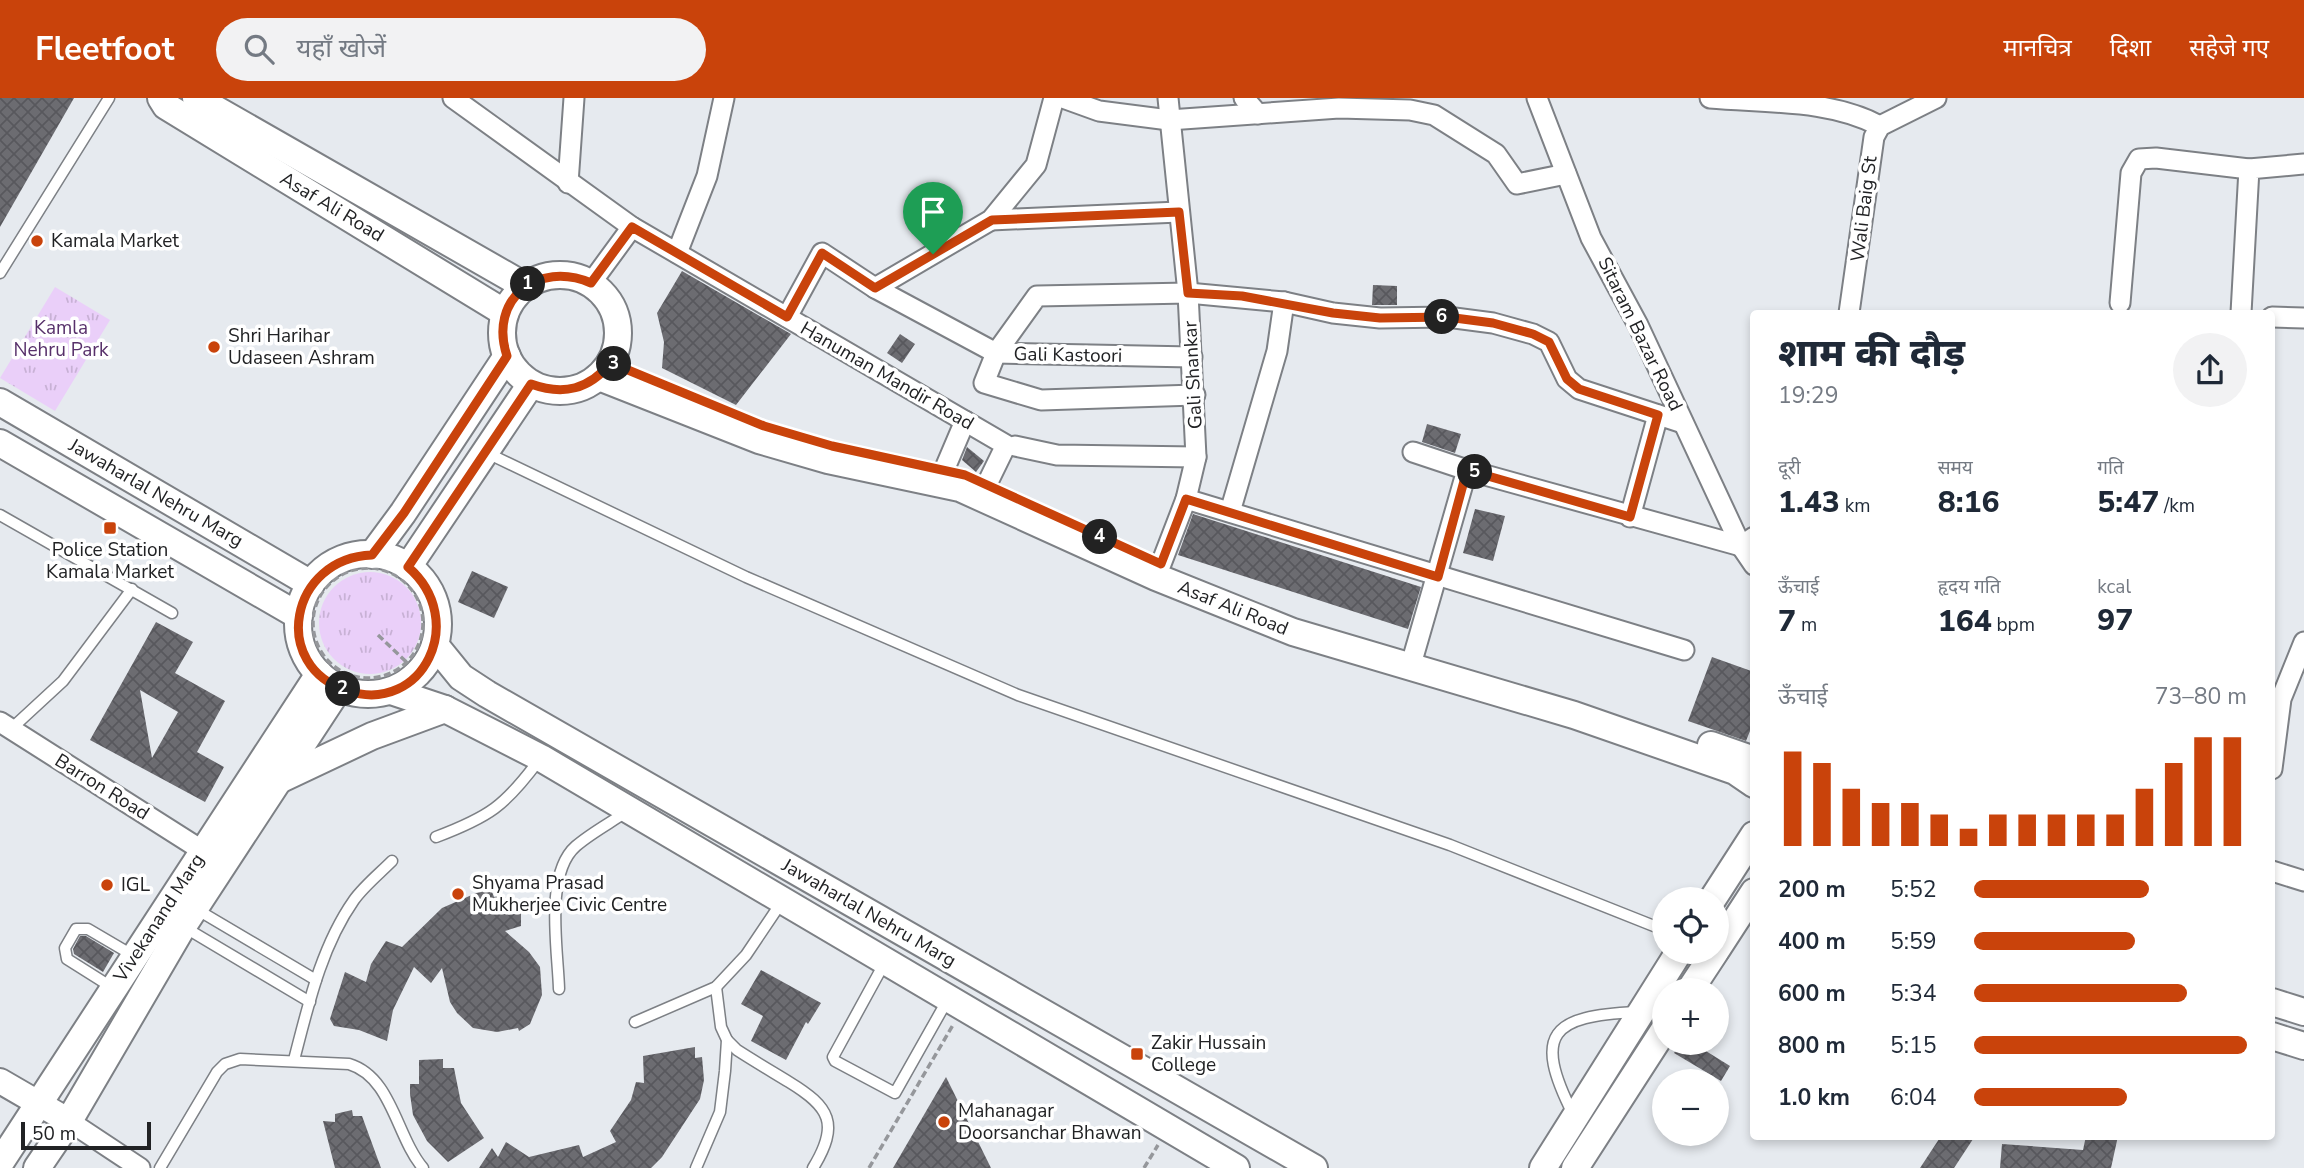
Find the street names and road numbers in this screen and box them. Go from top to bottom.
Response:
street label: Wali Baig St [1845,154,1883,263]
street label: Asaf Ali Road [275,166,389,248]
street label: Sitaram Bazar Road [1591,253,1689,415]
street label: Hanuman Mandir Road [795,316,979,436]
street label: Gali Shankar [1177,320,1209,430]
street label: Gali Kastoori [1013,341,1123,369]
street label: Jawaharlal Nehru Marg [63,432,248,554]
street label: Asaf Ali Road [1174,574,1292,642]
street label: Barron Road [50,748,154,826]
street label: Vivekanand Marg [107,849,210,988]
street label: Jawaharlal Nehru Marg [776,852,961,974]

